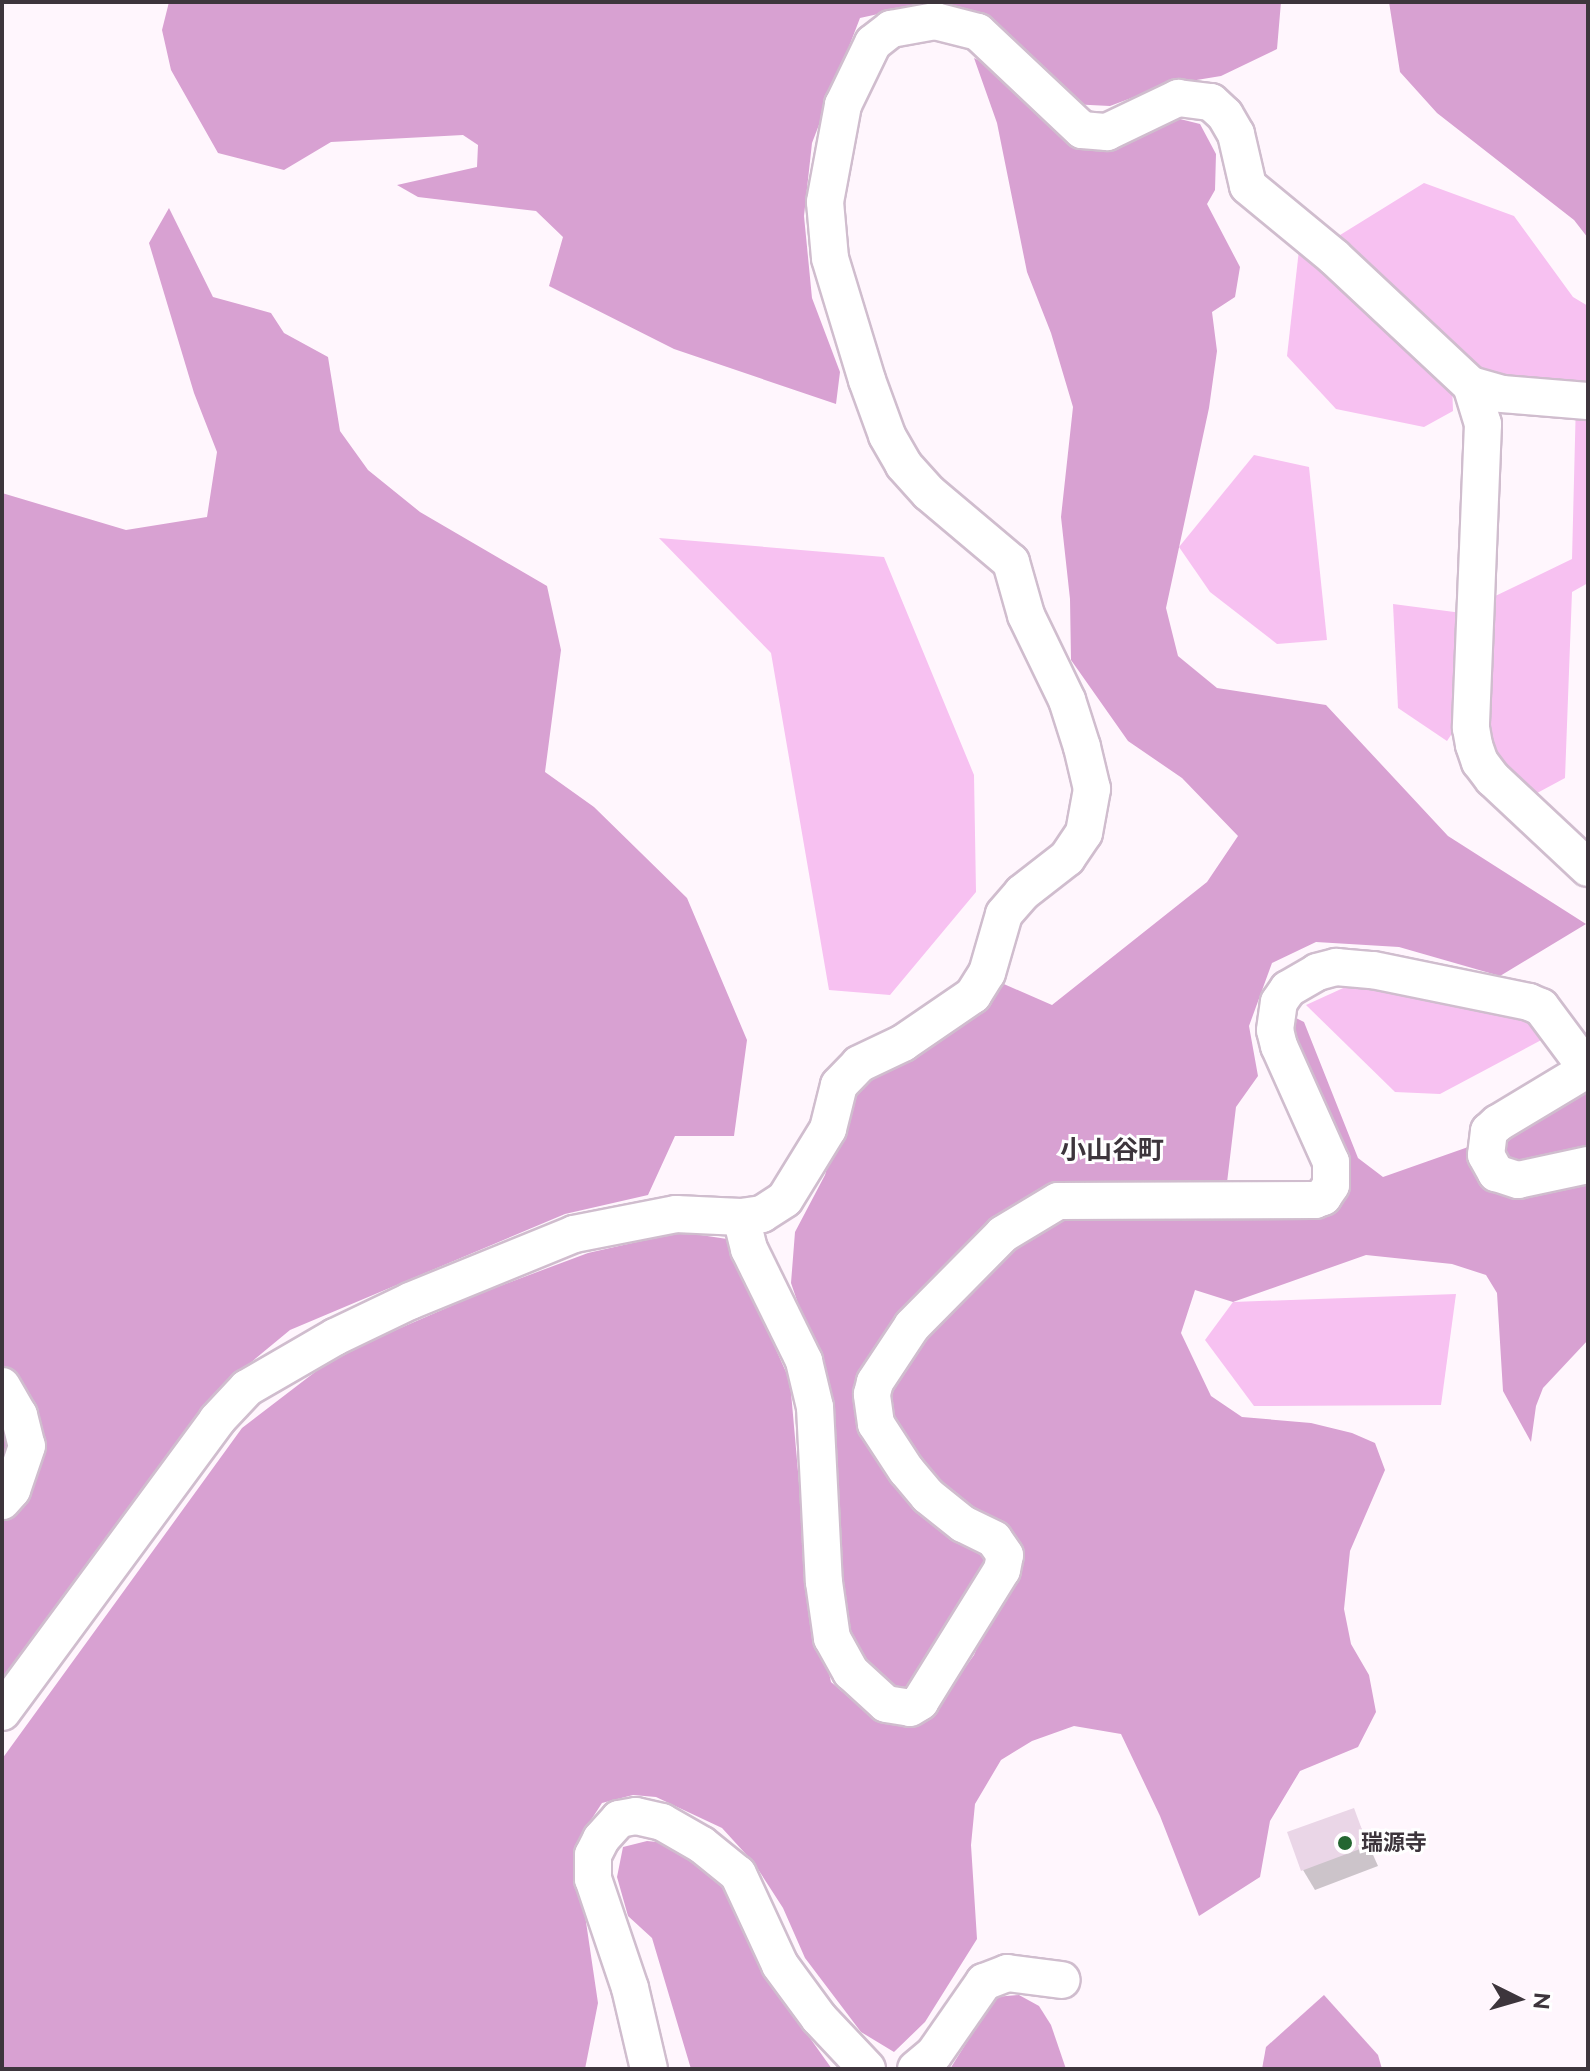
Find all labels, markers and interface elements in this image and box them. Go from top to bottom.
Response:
district label: 小山谷町 [1060,1135,1164,1167]
place label: 瑞源寺 [1361,1830,1427,1856]
marker: 瑞源寺 [1336,1834,1354,1852]
north arrow [1478,1959,1558,2039]
text: N [1528,1992,1556,2011]

